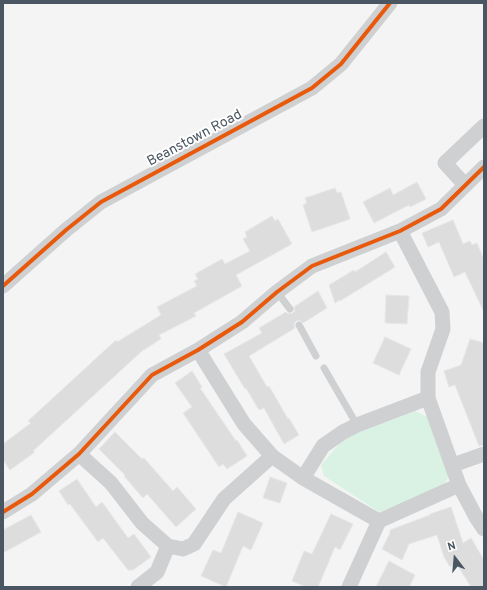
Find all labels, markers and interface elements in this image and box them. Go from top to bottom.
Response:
street label: Beanstown Road [145,107,245,171]
north arrow [435,538,475,578]
text: N [446,539,457,554]

